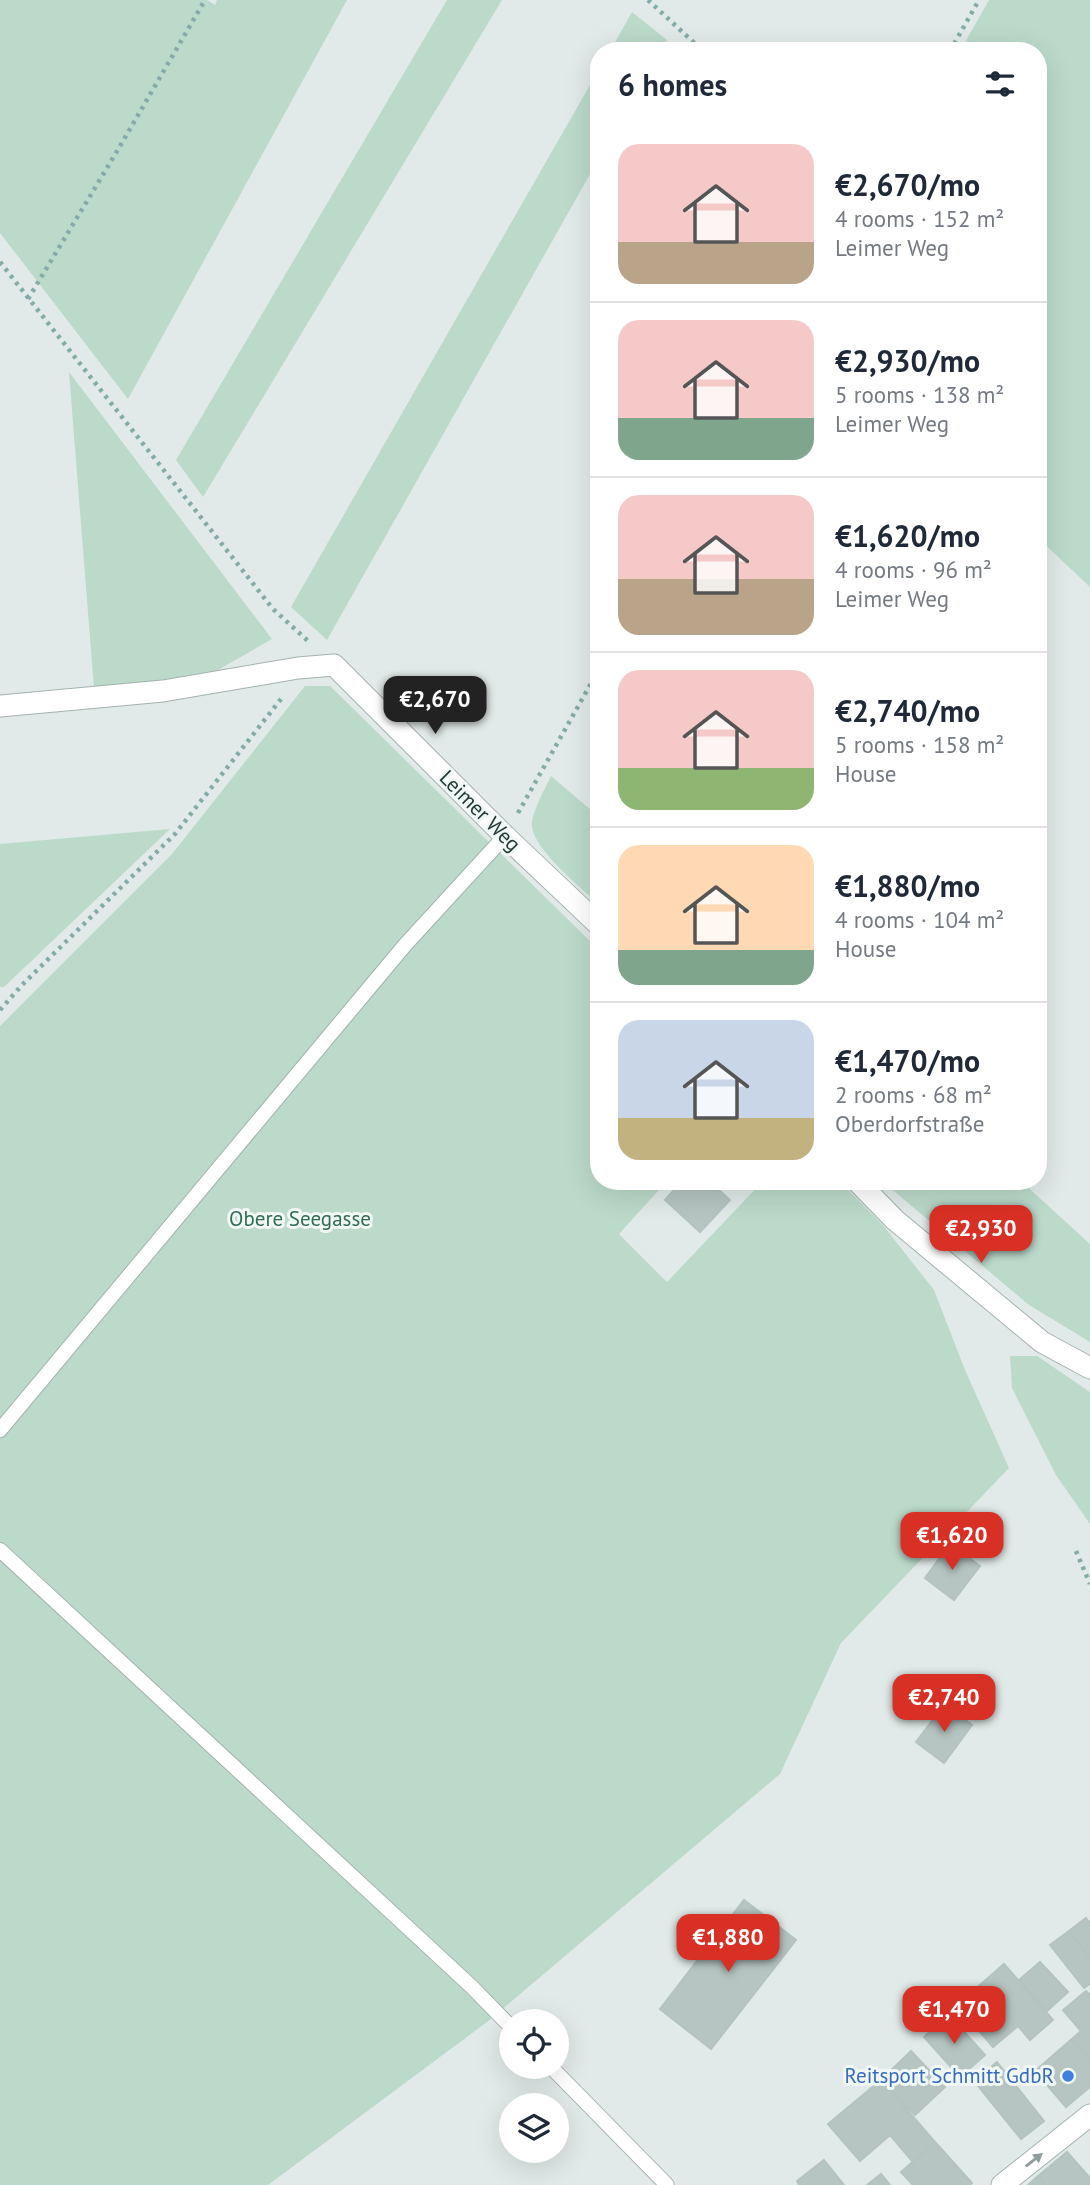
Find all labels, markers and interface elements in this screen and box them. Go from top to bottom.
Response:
text: 6 homes [618,65,727,104]
icon: filters [981,65,1019,103]
text: €2,670/mo [835,165,980,204]
icon: home [674,172,758,256]
text: 4 rooms · 152 m² [835,204,1004,233]
text: Leimer Weg [835,233,949,262]
text: €2,930/mo [835,341,980,380]
icon: home [674,348,758,432]
text: 5 rooms · 138 m² [835,380,1004,409]
text: Leimer Weg [835,409,949,438]
text: €1,620/mo [835,516,980,555]
icon: home [674,523,758,607]
text: 4 rooms · 96 m² [835,555,992,584]
text: Leimer Weg [835,584,949,613]
pin: €2,670 [378,676,492,736]
text: €2,670 [399,684,471,713]
text: €2,740/mo [835,691,980,730]
icon: home [674,698,758,782]
text: 5 rooms · 158 m² [835,730,1004,759]
text: House [835,759,897,788]
street label: Leimer Weg [434,764,527,857]
text: €1,880/mo [835,866,980,905]
icon: home [674,873,758,957]
text: 4 rooms · 104 m² [835,905,1004,934]
text: House [835,934,897,963]
text: €1,470/mo [835,1041,980,1080]
icon: home [674,1048,758,1132]
text: 2 rooms · 68 m² [835,1080,992,1109]
text: Oberdorfstraße [835,1109,985,1138]
park label: Obere Seegasse [229,1205,371,1232]
pin: €2,930 [924,1206,1038,1265]
text: €2,930 [945,1213,1017,1242]
pin: €1,620 [895,1512,1009,1572]
text: €1,620 [916,1520,988,1549]
pin: €2,740 [887,1674,1001,1734]
text: €2,740 [908,1682,980,1711]
pin: €1,880 [671,1914,785,1974]
text: €1,880 [692,1922,764,1951]
pin: €1,470 [897,1986,1011,2046]
text: €1,470 [918,1994,990,2023]
map controls [499,2009,569,2163]
button: locate [499,2009,569,2079]
place label: Reitsport Schmitt GdbR [845,2062,1054,2089]
marker: Reitsport Schmitt GdbR [1060,2068,1076,2084]
button: layers [499,2093,569,2163]
one-way arrow [1025,2152,1043,2167]

